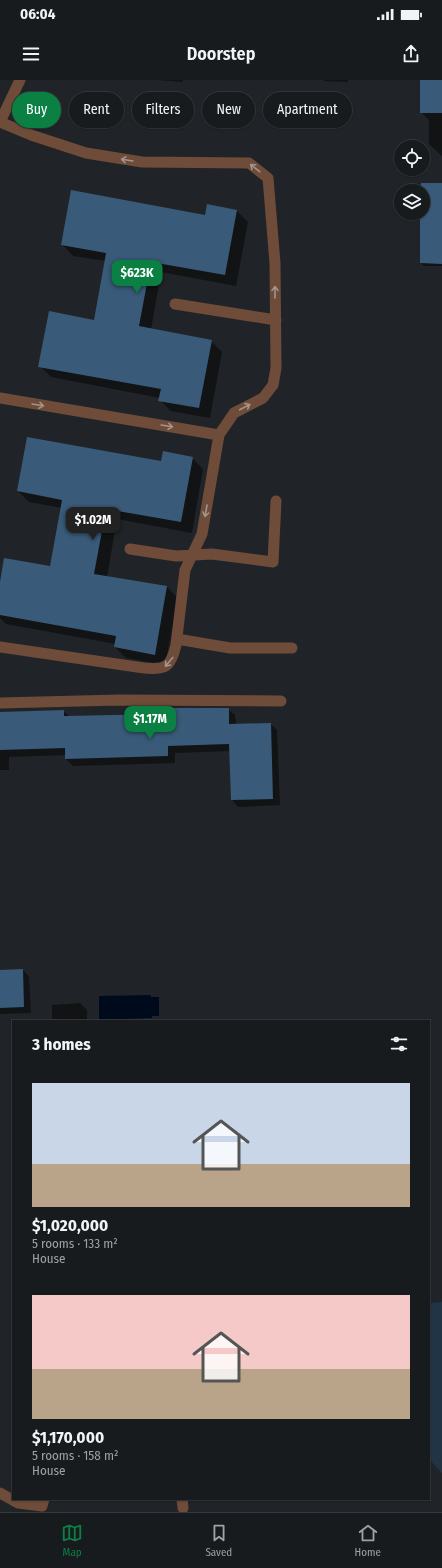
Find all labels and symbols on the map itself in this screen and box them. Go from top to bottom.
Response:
one-way arrow [121,156,134,164]
one-way arrow [250,164,261,173]
pin: $623K [109,260,165,294]
one-way arrow [271,286,279,299]
one-way arrow [32,401,45,409]
one-way arrow [239,403,251,411]
one-way arrow [160,422,173,430]
one-way arrow [202,504,210,517]
pin: $1.02M [60,507,126,541]
one-way arrow [164,657,173,667]
pin: $1.17M [117,706,183,740]

